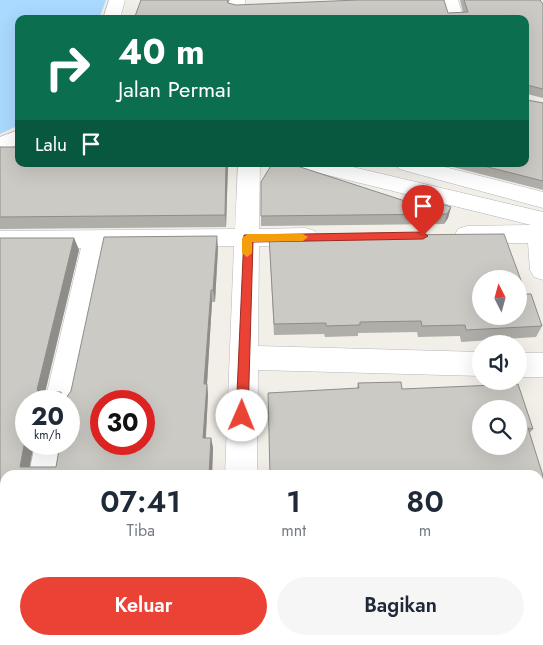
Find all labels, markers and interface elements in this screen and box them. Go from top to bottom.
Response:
text: 40 m [118,27,205,77]
icon: right [35,35,100,100]
text: Jalan Permai [118,73,231,105]
icon: arrive [77,130,105,158]
text: Lalu [35,131,67,158]
pin [402,185,444,236]
icon: arrive [409,192,437,220]
north arrow [472,270,528,325]
map controls [472,270,527,455]
button: sound [472,335,527,390]
position arrow [215,389,267,441]
speed limit sign: 30 [90,390,155,455]
text: 20 [31,398,64,434]
button: search [472,400,527,455]
text: km/h [34,426,61,444]
text: 07:41 [100,480,181,523]
text: 1 [286,480,301,523]
text: 80 [406,480,444,523]
text: Tiba [126,519,155,542]
text: mnt [281,519,306,542]
text: m [419,519,431,542]
button: Keluar [20,577,267,635]
button: Bagikan [277,577,524,635]

